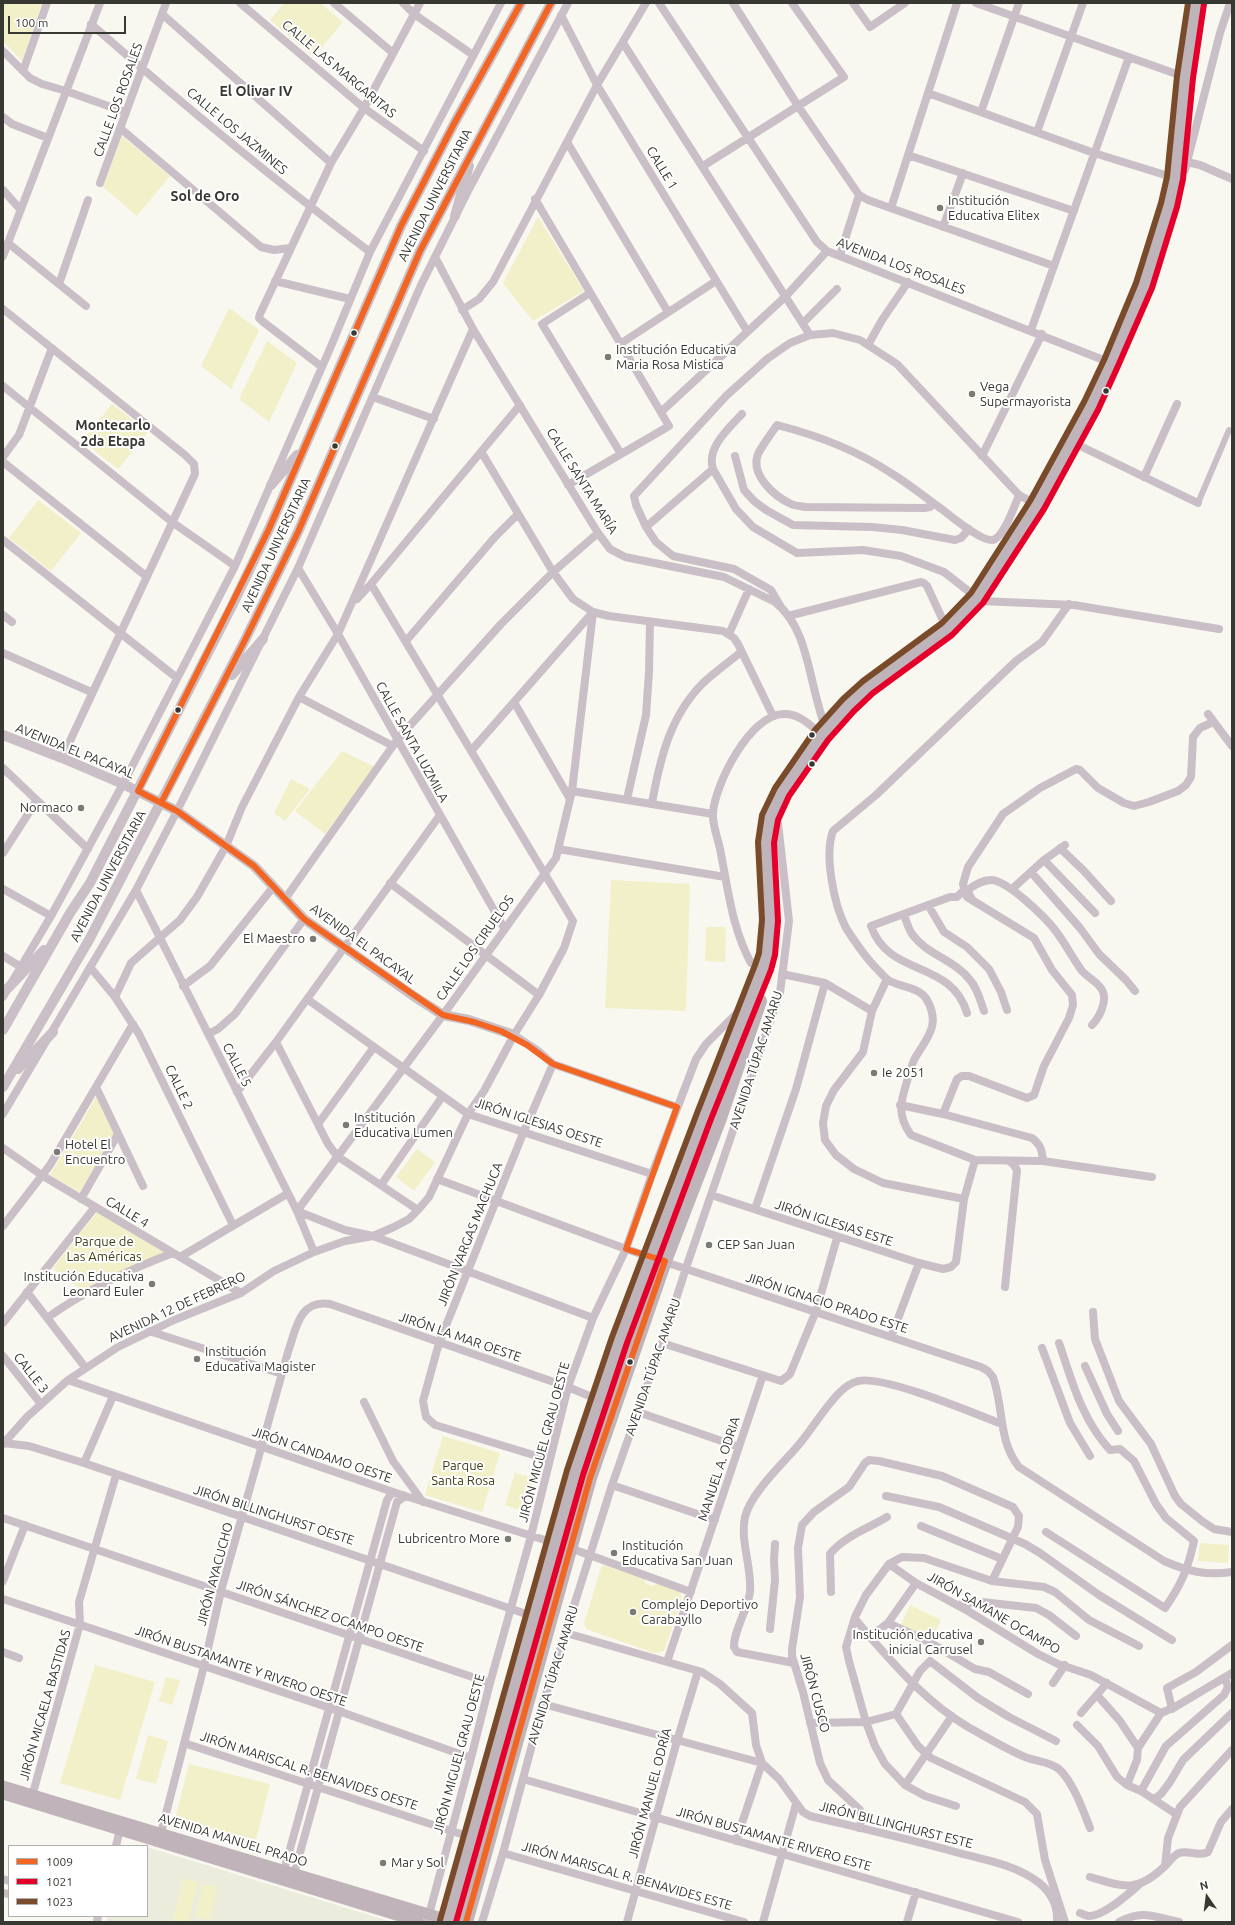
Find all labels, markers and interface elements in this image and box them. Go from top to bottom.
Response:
scale bar [10,8,128,34]
text: 100 m [15,16,48,29]
street label: CALLE LAS MARGARITAS [279,17,399,121]
street label: CALLE LOS ROSALES [90,41,146,159]
district label: El Olivar IV [220,83,292,99]
street label: CALLE LOS JAZMINES [183,84,291,178]
street label: AVENIDA UNIVERSITARIA [395,126,475,264]
street label: CALLE 1 [643,144,681,192]
district label: Sol de Oro [171,188,239,204]
place label: Institución Educativa Elitex [948,193,1040,224]
marker: Institución Educativa Elitex [935,203,945,213]
street label: AVENIDA LOS ROSALES [834,234,968,298]
unlabelled marker [349,328,359,338]
place label: Institución Educativa Maria Rosa Mistica [616,342,737,373]
marker: Institución Educativa Maria Rosa Mistica [603,352,613,362]
place label: Vega Supermayorista [980,379,1071,410]
unlabelled marker [1101,386,1111,396]
marker: Vega Supermayorista [967,389,977,399]
district label: Montecarlo 2da Etapa [75,417,151,450]
street label: CALLE SANTA MARÍA [543,425,621,537]
unlabelled marker [330,441,340,451]
street label: AVENIDA UNIVERSITARIA [238,475,314,615]
street label: CALLE SANTA LUZMILA [372,679,452,805]
unlabelled marker [173,705,183,715]
street label: AVENIDA EL PACAYAL [14,720,136,782]
unlabelled marker [807,730,817,740]
unlabelled marker [807,759,817,769]
place label: Normaco [20,800,73,816]
marker: Normaco [76,803,86,813]
street label: AVENIDA UNIVERSITARIA [67,808,149,944]
street label: CALLE LOS CIRUELOS [433,892,517,1004]
street label: AVENIDA EL PACAYAL [307,901,419,987]
place label: El Maestro [243,931,305,947]
marker: El Maestro [308,934,318,944]
street label: AVENIDA TÚPAC AMARU [726,989,786,1131]
street label: CALLE 5 [219,1040,255,1090]
street label: CALLE 2 [162,1062,196,1112]
place label: Ie 2051 [882,1065,925,1081]
marker: Ie 2051 [869,1068,879,1078]
street label: JIRÓN IGLESIAS OESTE [473,1095,605,1151]
place label: Institución Educativa Lumen [354,1110,453,1141]
marker: Institución Educativa Lumen [341,1120,351,1130]
place label: Hotel El Encuentro [65,1137,125,1168]
marker: Hotel El Encuentro [52,1147,62,1157]
street label: JIRÓN VARGAS MACHUCA [434,1160,506,1308]
street label: CALLE 4 [103,1193,151,1231]
street label: JIRÓN IGLESIAS ESTE [773,1197,895,1249]
park label: Parque de Las Américas [66,1234,142,1265]
place label: CEP San Juan [717,1237,795,1253]
marker: CEP San Juan [704,1240,714,1250]
street label: AVENIDA 12 DE FEBRERO [106,1268,248,1346]
place label: Institución Educativa Leonard Euler [23,1269,144,1300]
street label: JIRÓN IGNACIO PRADO ESTE [744,1269,910,1337]
marker: Institución Educativa Leonard Euler [147,1279,157,1289]
street label: AVENIDA TÚPAC AMARU [622,1296,684,1438]
street label: JIRÓN LA MAR OESTE [397,1309,523,1365]
place label: Institución Educativa Magister [205,1344,316,1375]
street label: CALLE 3 [10,1349,52,1397]
marker: Institución Educativa Magister [192,1354,202,1364]
unlabelled marker [625,1357,635,1367]
street label: JIRÓN MIGUEL GRAU OESTE [515,1360,573,1524]
street label: MANUEL A. ODRIA [695,1415,743,1523]
street label: JIRÓN CANDAMO OESTE [250,1424,394,1486]
park label: Parque Santa Rosa [431,1458,495,1489]
street label: JIRÓN BILLINGHURST OESTE [192,1482,356,1548]
street label: JIRÓN AYACUCHO [194,1521,236,1627]
place label: Lubricentro More [398,1531,500,1547]
marker: Lubricentro More [503,1534,513,1544]
place label: Institución Educativa San Juan [622,1538,733,1569]
marker: Institución Educativa San Juan [609,1548,619,1558]
street label: JIRÓN SAMANE OCAMPO [925,1569,1063,1657]
street label: JIRÓN SÁNCHEZ OCAMPO OESTE [234,1577,426,1655]
place label: Complejo Deportivo Carabayllo [641,1597,758,1628]
street label: AVENIDA TÚPAC AMARU [524,1604,582,1746]
marker: Complejo Deportivo Carabayllo [628,1607,638,1617]
street label: JIRÓN BUSTAMANTE Y RIVERO OESTE [133,1622,349,1710]
place label: Institución educativa inicial Carrusel [852,1627,973,1658]
street label: JIRÓN MICAELA BASTIDAS [16,1628,74,1782]
marker: Institución educativa inicial Carrusel [976,1637,986,1647]
street label: JIRÓN CUSCO [797,1652,833,1734]
street label: JIRÓN MIGUEL GRAU OESTE [430,1672,488,1836]
street label: JIRÓN MANUEL ODRÍA [625,1726,675,1860]
street label: JIRÓN MARISCAL R. BENAVIDES OESTE [198,1728,420,1814]
street label: JIRÓN BILLINGHURST ESTE [818,1798,974,1852]
street label: JIRÓN BUSTAMANTE RIVERO ESTE [675,1804,873,1874]
street label: AVENIDA MANUEL PRADO [157,1810,309,1870]
street label: JIRÓN MARISCAL R. BENAVIDES ESTE [520,1838,734,1914]
legend [8,1845,148,1917]
text: 1009 [46,1855,73,1868]
place label: Mar y Sol [391,1855,444,1871]
marker: Mar y Sol [378,1858,388,1868]
text: 1021 [46,1875,73,1888]
north arrow [1187,1877,1227,1917]
text: N [1199,1879,1210,1892]
text: 1023 [46,1895,73,1908]

